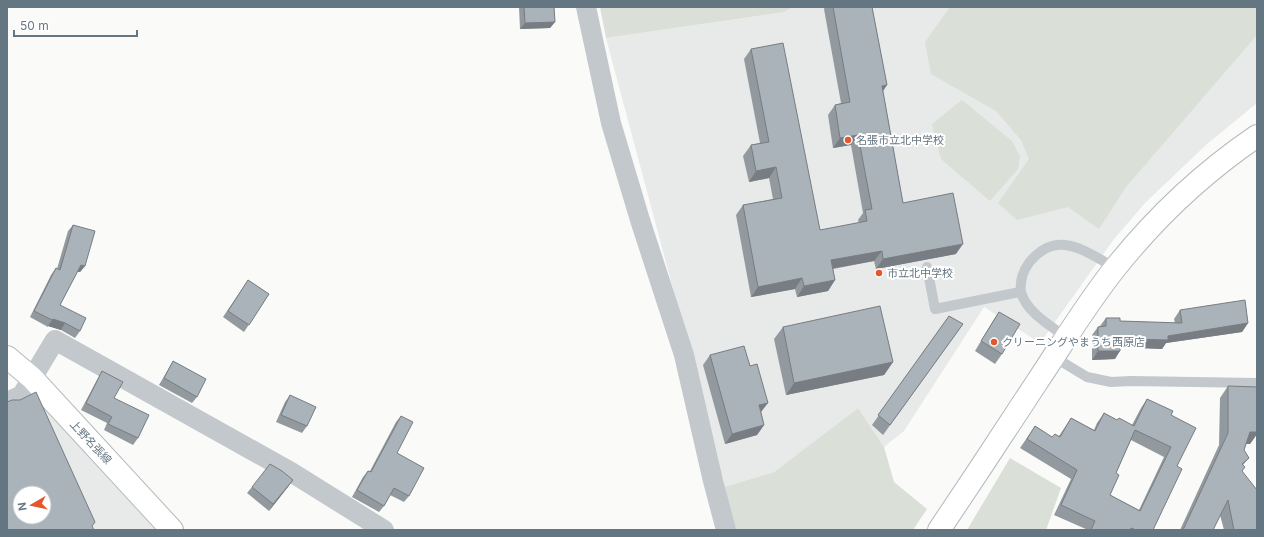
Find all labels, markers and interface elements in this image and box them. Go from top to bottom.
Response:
scale bar [14,12,137,38]
text: 50 m [20,18,49,33]
place label: 名張市立北中学校 [856,133,944,147]
marker: 名張市立北中学校 [843,135,853,145]
place label: 市立北中学校 [887,266,953,280]
marker: 市立北中学校 [874,268,884,278]
place label: クリーニングやまうち西原店 [1002,335,1145,349]
marker: クリーニングやまうち西原店 [989,337,999,347]
street label: 上野名張線 [67,417,115,467]
north arrow [12,485,52,525]
text: N [15,501,30,512]

